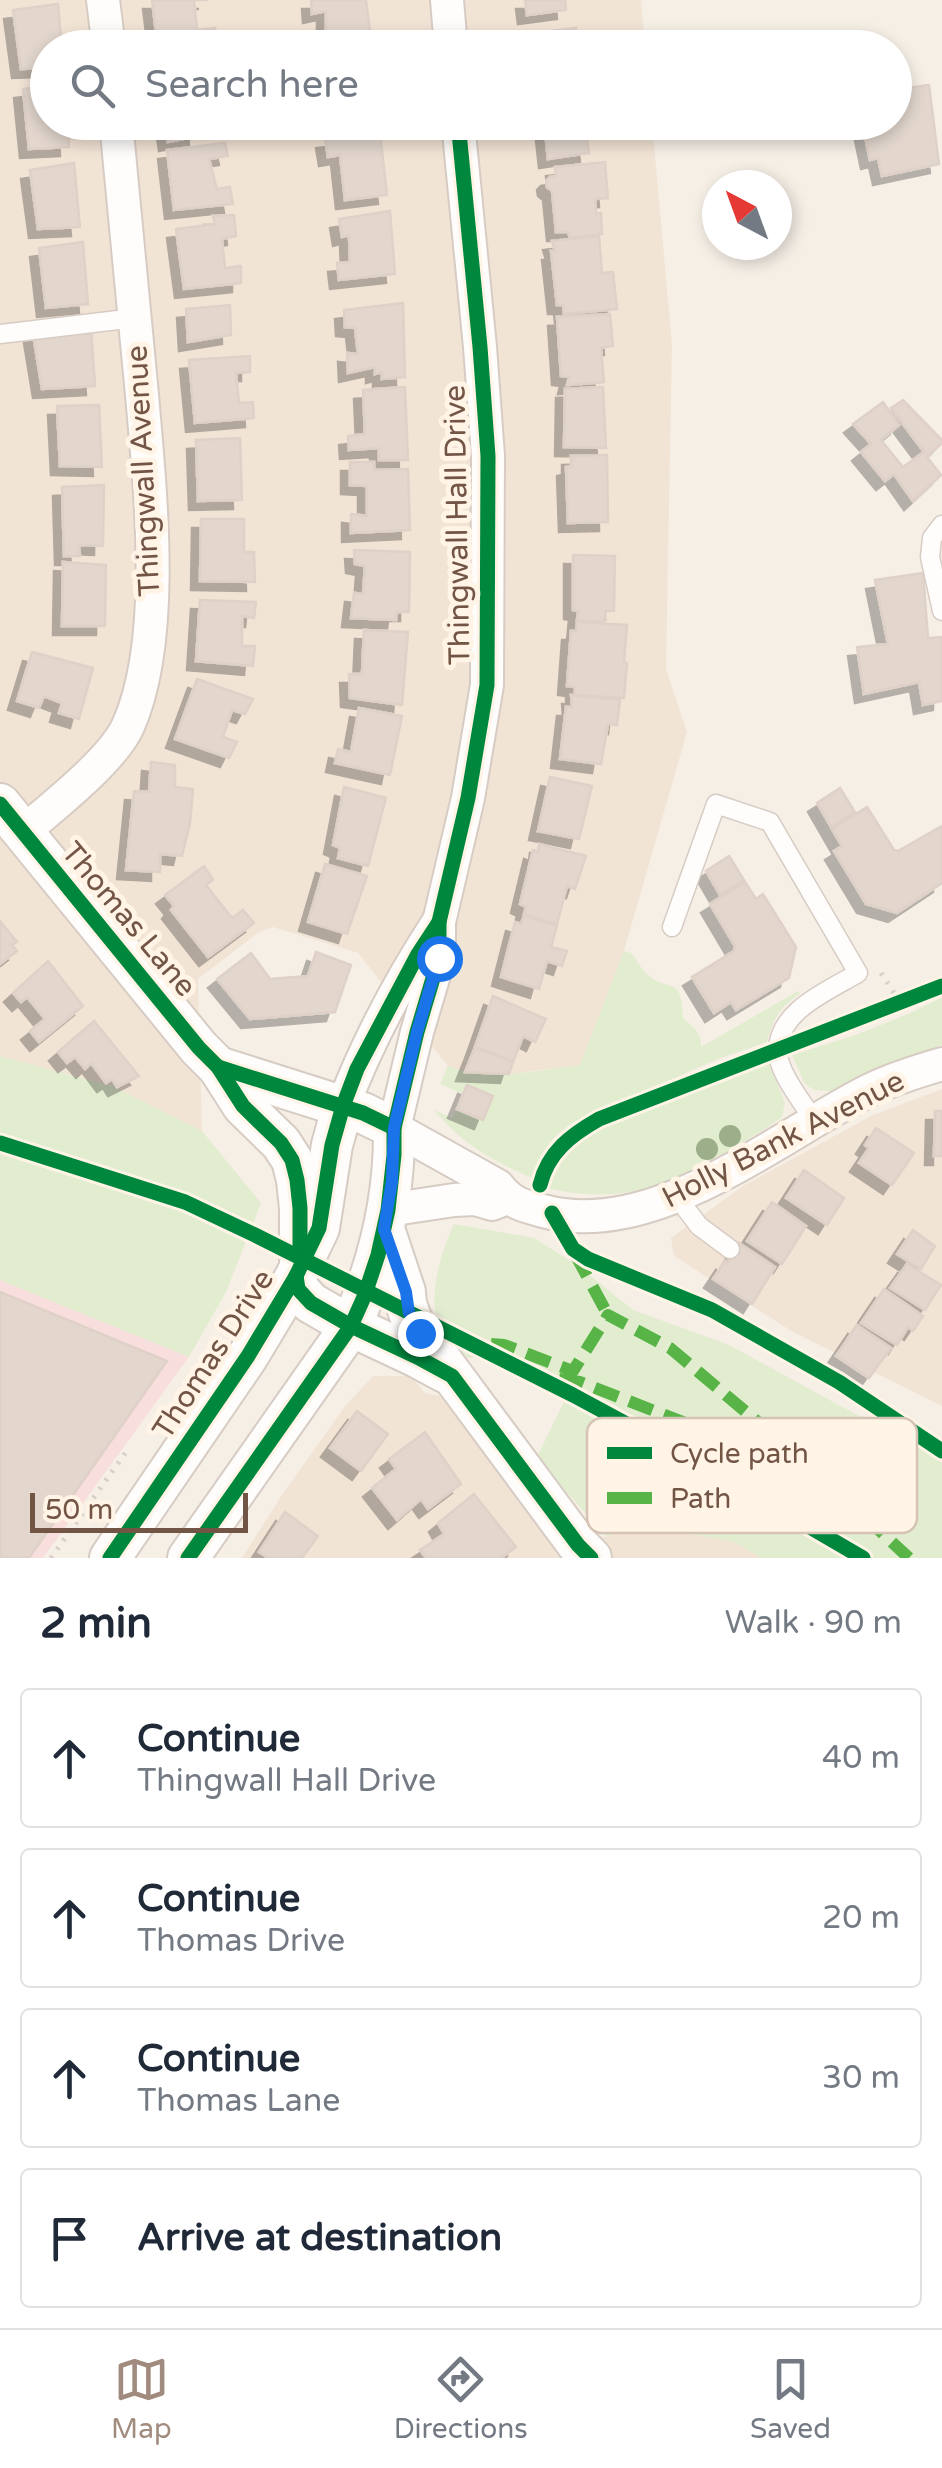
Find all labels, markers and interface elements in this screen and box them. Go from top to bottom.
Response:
search box [30,30,912,140]
icon: search [65,58,120,113]
text: Search here [145,62,359,108]
north arrow [702,170,792,260]
street label: Thingwall Avenue [118,344,169,598]
street label: Thingwall Hall Drive [437,385,478,665]
street label: Thomas Lane [53,834,204,1004]
route start [417,936,463,982]
street label: Holly Bank Avenue [656,1062,910,1216]
street label: Thomas Drive [145,1262,282,1446]
route end [398,1311,444,1357]
legend [587,1418,917,1533]
text: Cycle path [670,1437,809,1471]
text: Path [670,1482,731,1516]
scale bar [30,1488,248,1532]
text: 50 m [45,1493,113,1527]
text: 2 min [40,1598,152,1649]
text: Walk · 90 m [725,1604,902,1642]
text: Continue [137,1716,300,1762]
icon: ahead [42,1731,97,1786]
text: 40 m [822,1739,900,1777]
text: Thingwall Hall Drive [137,1762,436,1800]
text: Continue [137,1876,300,1922]
icon: ahead [42,1891,97,1946]
text: 20 m [822,1899,900,1937]
text: Thomas Drive [137,1922,345,1960]
text: Continue [137,2036,300,2082]
icon: ahead [42,2051,97,2106]
text: 30 m [822,2059,900,2097]
text: Thomas Lane [137,2082,340,2120]
icon: arrive [42,2211,97,2266]
text: Arrive at destination [137,2215,502,2261]
tab: Map [111,2352,172,2446]
tab: Directions [394,2352,528,2446]
tab: Saved [750,2352,831,2446]

